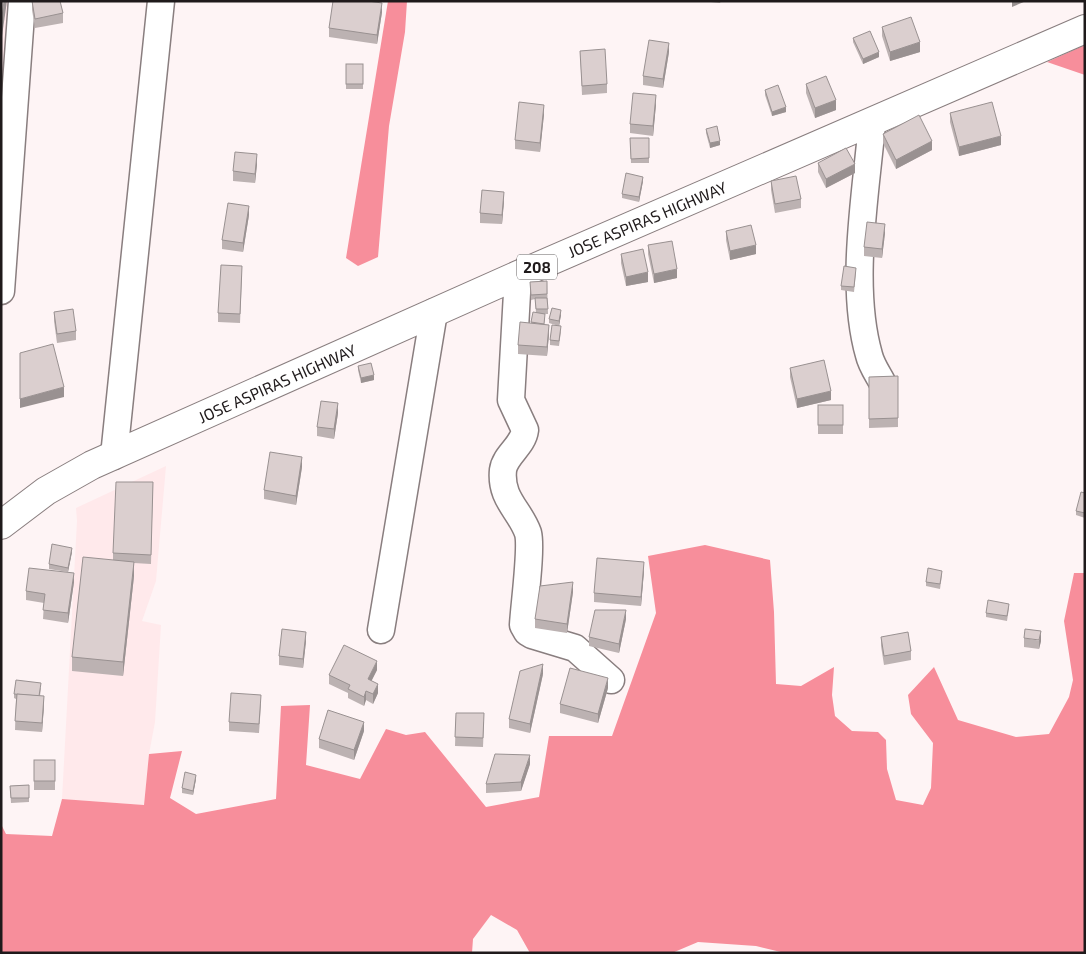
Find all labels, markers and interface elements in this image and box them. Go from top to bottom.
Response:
street label: JOSE ASPIRAS HIGHWAY [565,177,729,261]
road number: 208 [517,254,557,280]
street label: JOSE ASPIRAS HIGHWAY [195,340,359,426]

